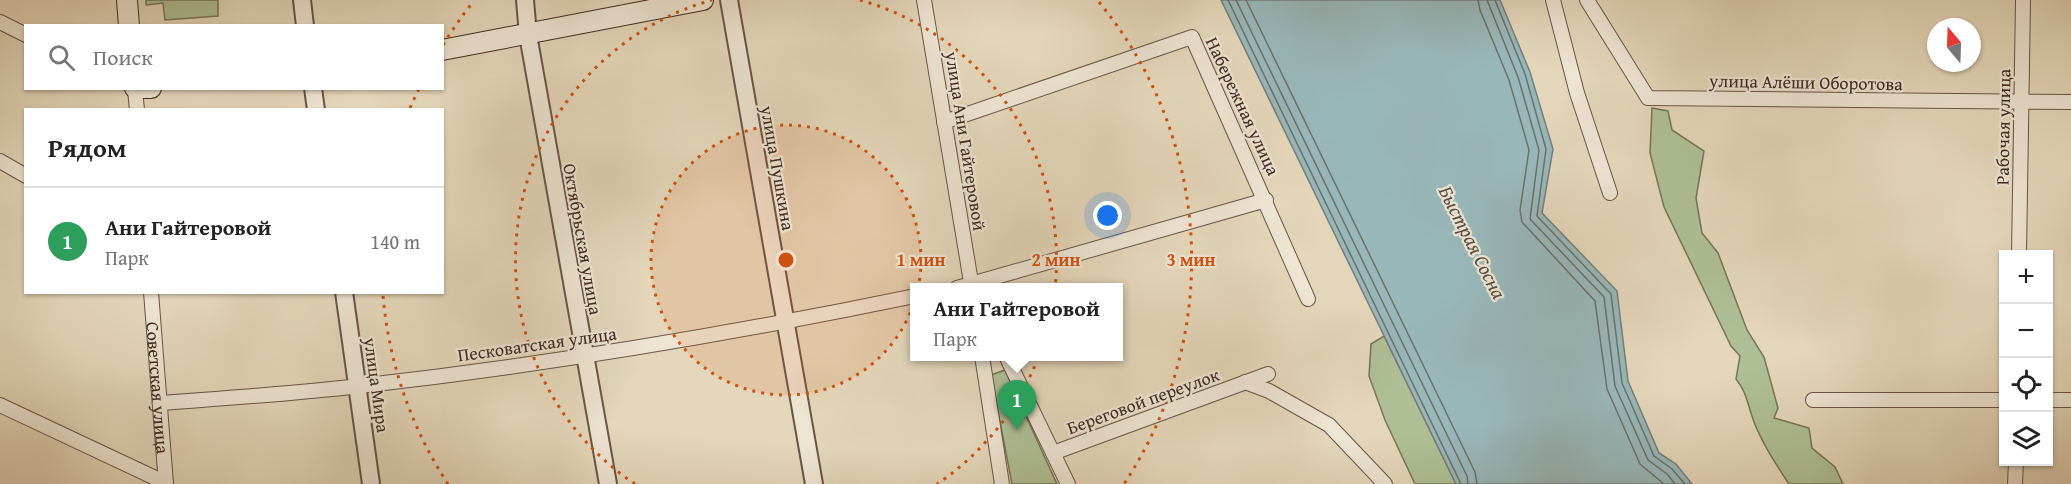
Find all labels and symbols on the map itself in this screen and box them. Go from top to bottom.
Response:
north arrow [1927,18,1981,72]
street label: Набережная улица [1199,32,1287,180]
street label: улица Ани Гайтеровой [938,48,994,233]
street label: улица Алёши Оборотова [1708,67,1903,97]
street label: Рабочая улица [1988,68,2018,185]
street label: улица Пушкина [754,103,802,233]
street label: Октябрьская улица [556,161,610,317]
water label: Быстрая Сосна [1432,180,1514,304]
your location [1093,201,1122,230]
text: 1 мин [896,246,946,273]
text: 2 мин [1031,246,1081,273]
text: 3 мин [1166,246,1216,273]
centre of rings [776,250,796,270]
street label: Песковатская улица [456,319,619,369]
street label: Советская улица [140,321,177,455]
street label: улица Мира [357,335,397,435]
street label: Береговой переулок [1063,361,1224,441]
pin: 1 [998,380,1036,430]

